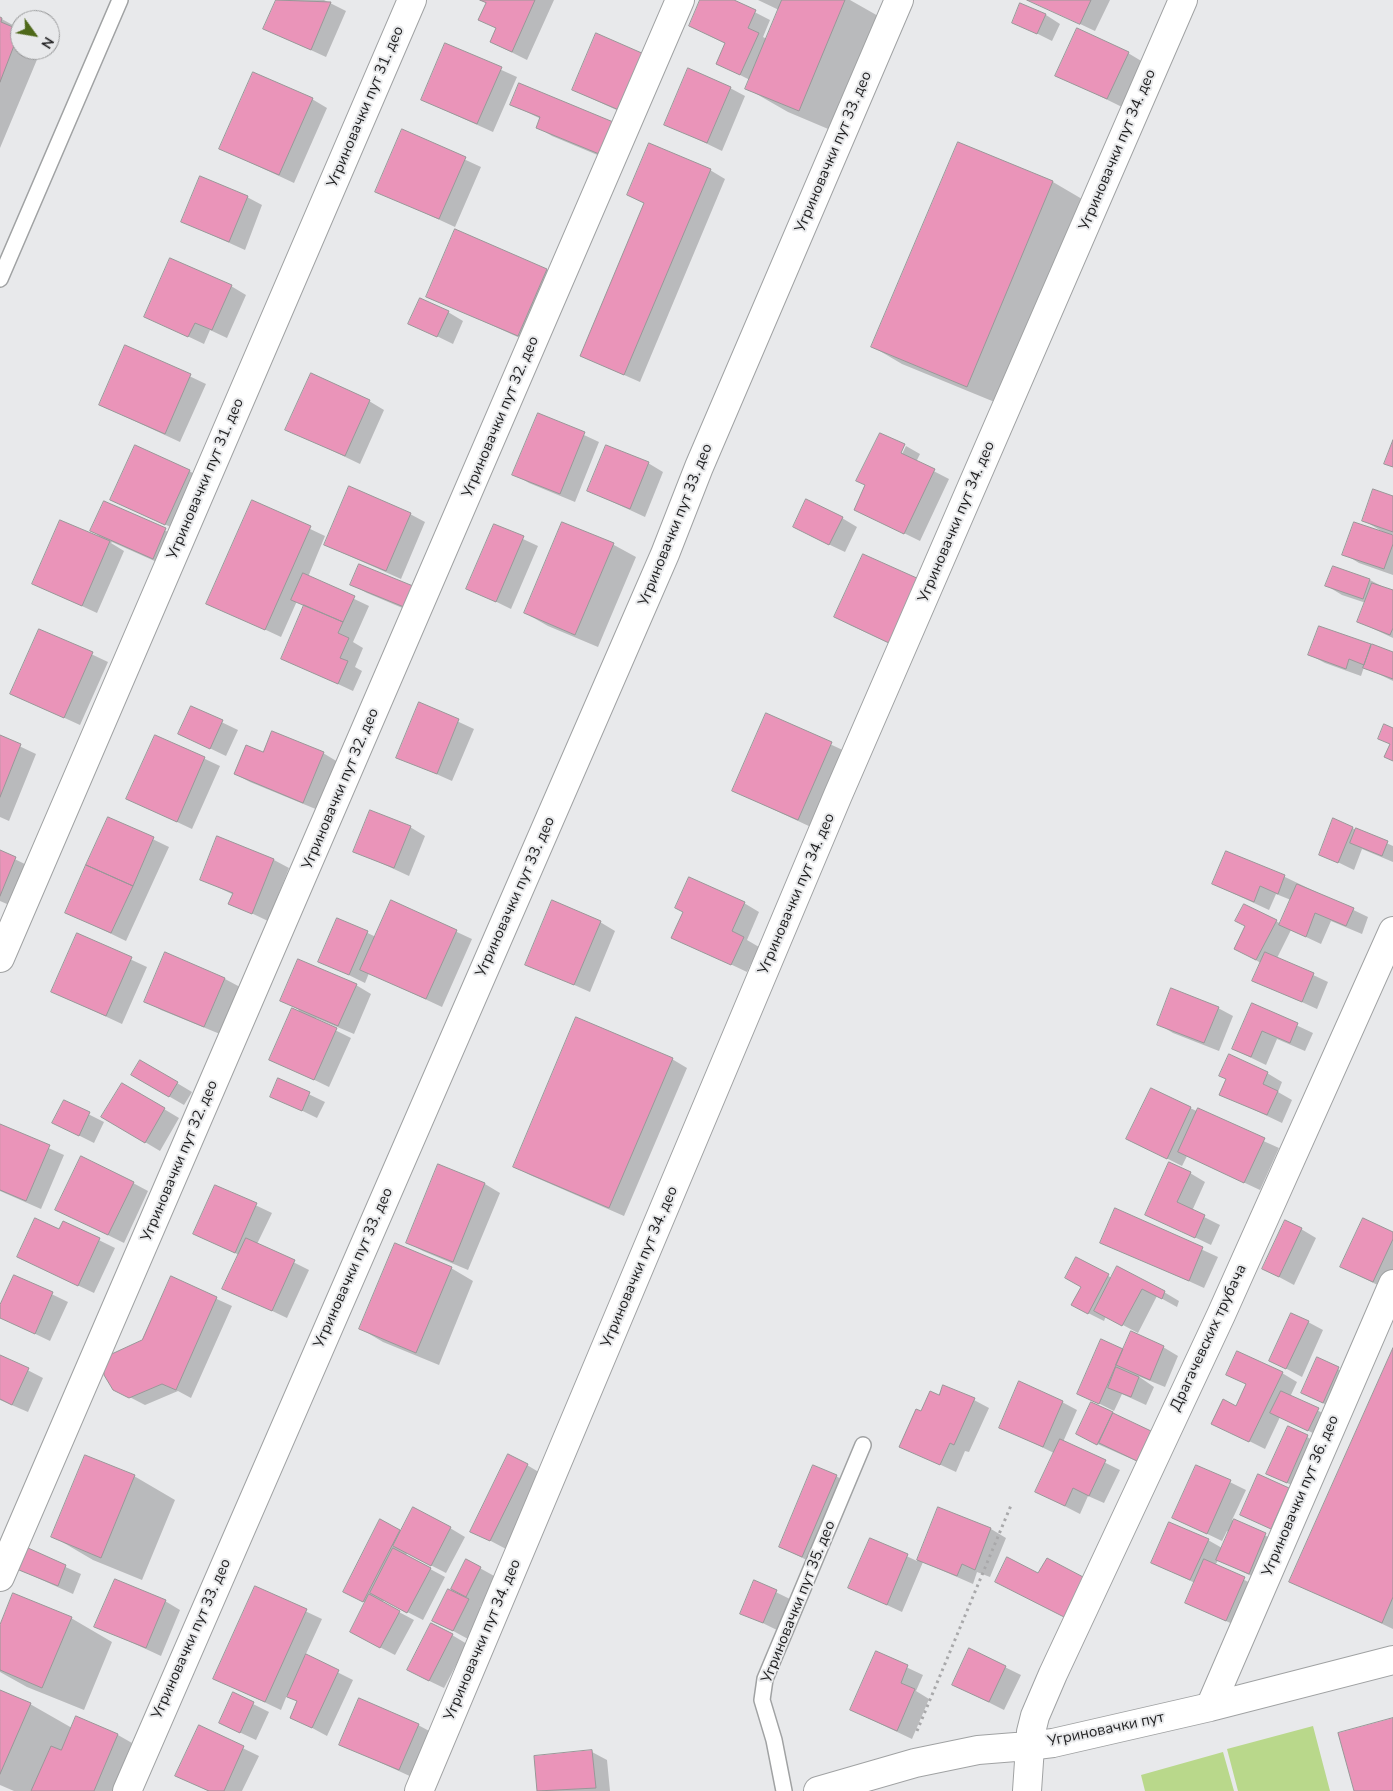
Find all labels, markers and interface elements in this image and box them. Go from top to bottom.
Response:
north arrow [10,10,60,60]
street label: Угриновачки пут 31. део [324,24,408,190]
text: N [36,33,58,52]
street label: Угриновачки пут 34. део [1076,67,1160,233]
street label: Угриновачки пут 33. део [792,69,876,235]
street label: Угриновачки пут 32. део [459,334,543,500]
street label: Угриновачки пут 31. део [164,396,248,562]
street label: Угриновачки пут 34. део [915,439,999,605]
street label: Угриновачки пут 33. део [635,441,717,609]
street label: Угриновачки пут 32. део [299,706,383,872]
street label: Угриновачки пут 34. део [755,811,839,977]
street label: Угриновачки пут 33. део [473,814,559,980]
street label: Угриновачки пут 32. део [138,1078,222,1244]
street label: Угриновачки пут 34. део [598,1184,682,1350]
street label: Угриновачки пут 33. део [311,1185,397,1351]
street label: Драгачевских трубача [1167,1262,1251,1414]
street label: Угриновачки пут 36. део [1259,1413,1343,1579]
street label: Угриновачки пут 35. део [758,1518,840,1686]
street label: Угриновачки пут 33. део [149,1556,235,1722]
street label: Угриновачки пут 34. део [441,1557,525,1723]
street label: Угриновачки пут [1046,1709,1166,1751]

